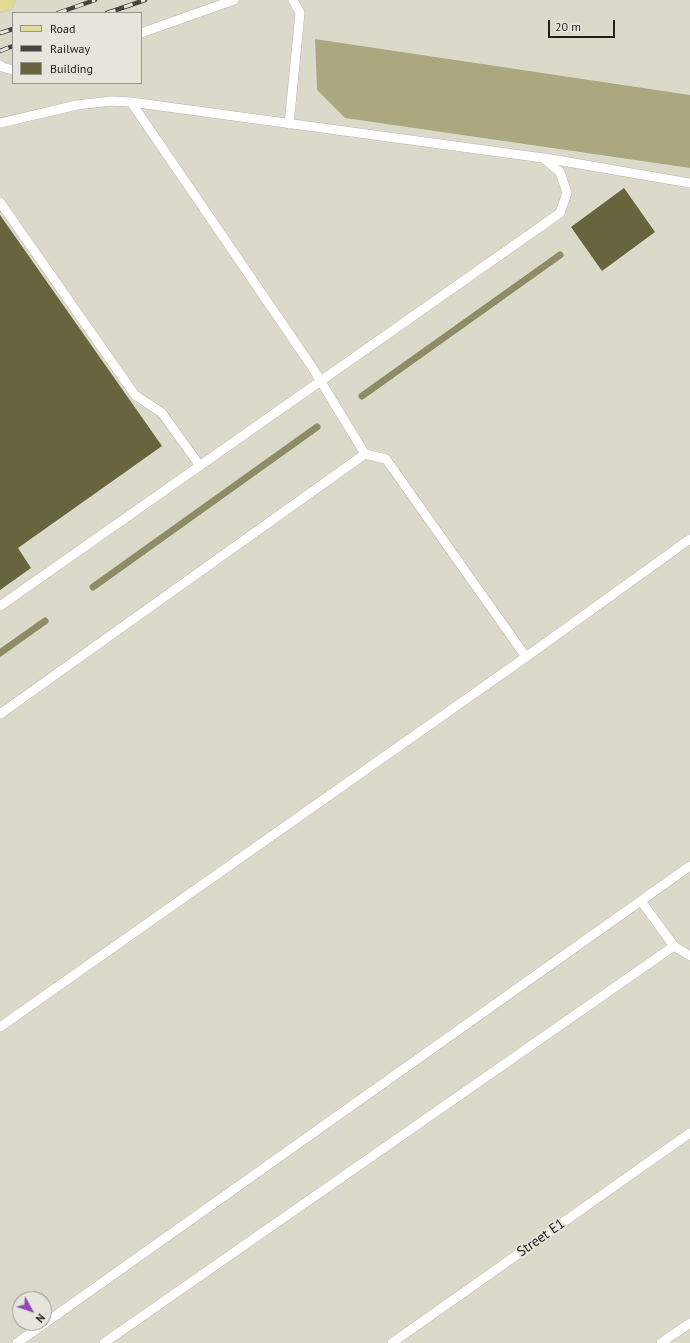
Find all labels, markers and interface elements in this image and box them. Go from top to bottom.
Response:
legend [12,12,142,84]
scale bar [550,12,617,38]
text: 20 m [555,19,581,34]
text: Road [50,21,75,36]
text: Railway [50,41,90,56]
text: Building [50,61,93,76]
street label: Street E1 [514,1215,568,1261]
north arrow [12,1291,52,1331]
text: N [33,1311,48,1325]

